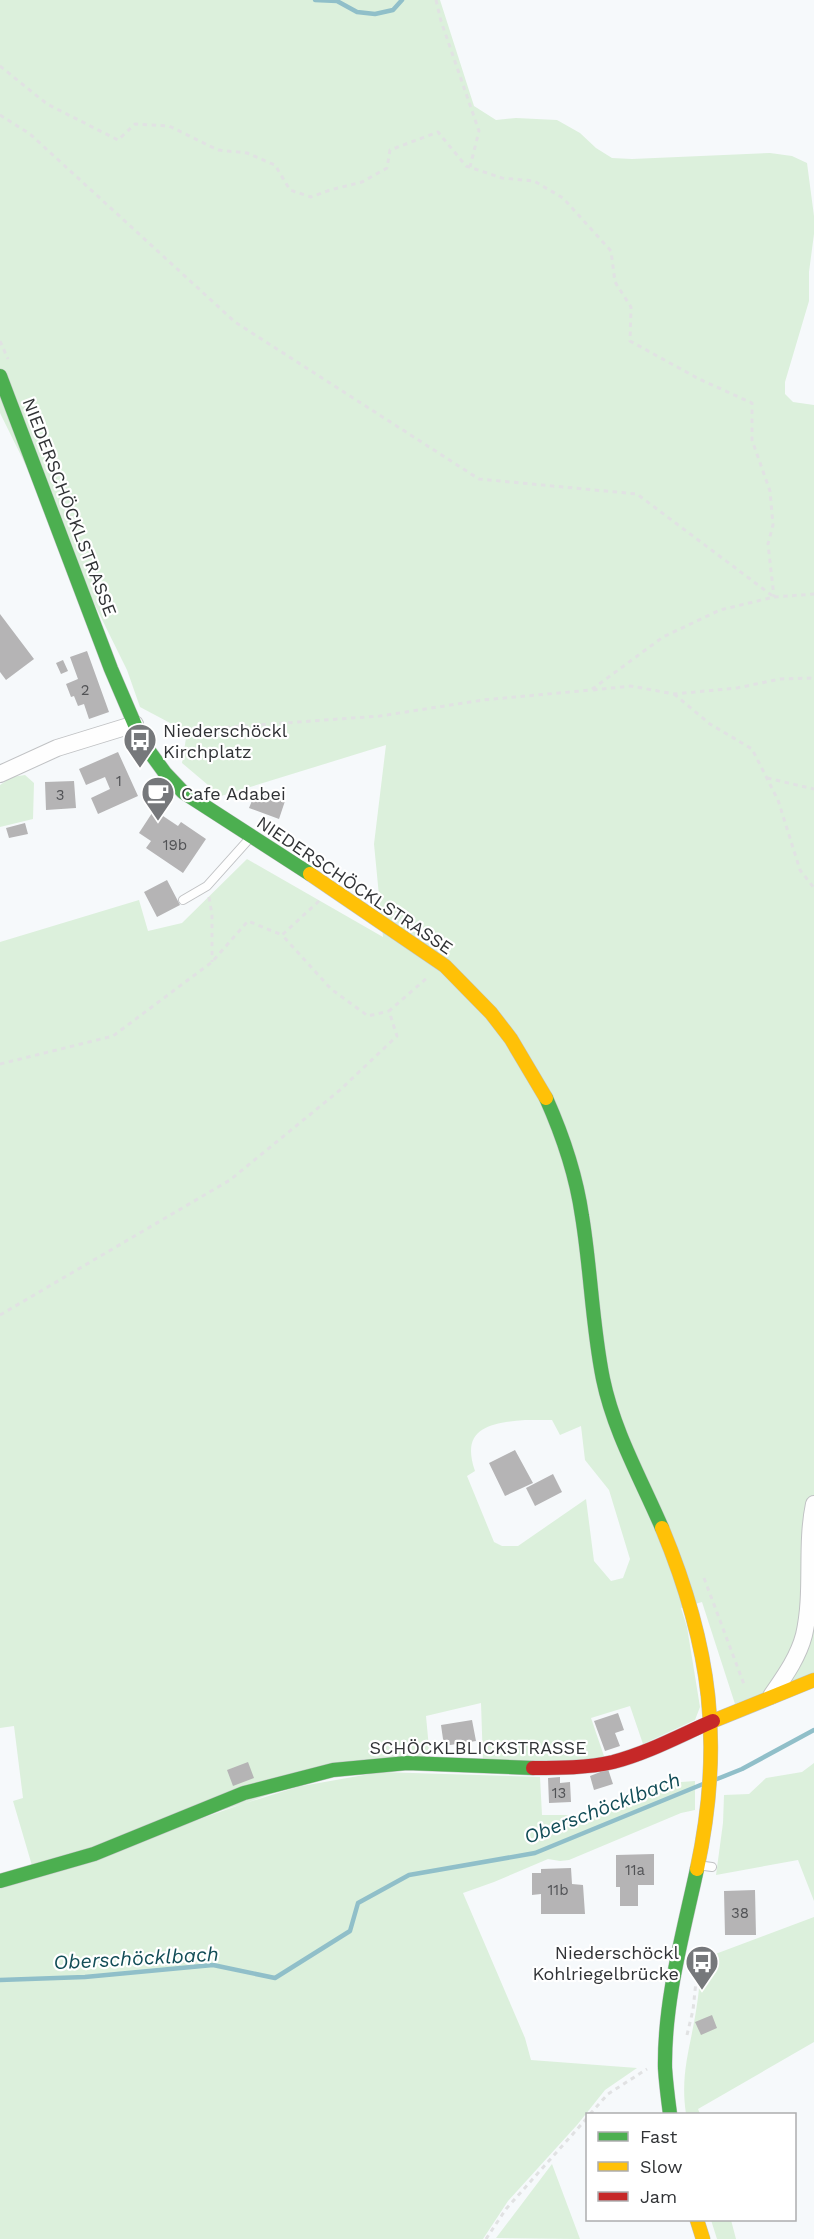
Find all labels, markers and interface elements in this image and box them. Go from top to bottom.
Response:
street label: NIEDERSCHÖCKLSTRASSE [19,395,121,619]
house number: 2 [81,681,89,699]
place label: Niederschöckl Kirchplatz [163,720,288,762]
bus stop icon: Niederschöckl Kirchplatz [122,722,158,769]
house number: 1 [116,772,122,790]
cafe icon: Cafe Adabei [140,775,176,822]
place label: Cafe Adabei [181,783,286,804]
house number: 3 [56,786,64,804]
street label: NIEDERSCHÖCKLSTRASSE [253,811,457,959]
house number: 19b [163,836,187,854]
street label: SCHÖCKLBLICKSTRASSE [369,1737,587,1758]
water label: Oberschöcklbach [520,1767,684,1849]
house number: 13 [552,1784,566,1802]
house number: 11a [625,1861,646,1879]
house number: 11b [547,1881,569,1899]
house number: 38 [731,1904,749,1922]
water label: Oberschöcklbach [53,1942,219,1974]
place label: Niederschöckl Kohlriegelbrücke [532,1942,679,1984]
bus stop icon: Niederschöckl Kohlriegelbrücke [684,1944,720,1991]
legend [586,2113,796,2221]
text: Fast [640,2126,678,2147]
text: Slow [640,2156,683,2177]
text: Jam [640,2186,677,2207]

